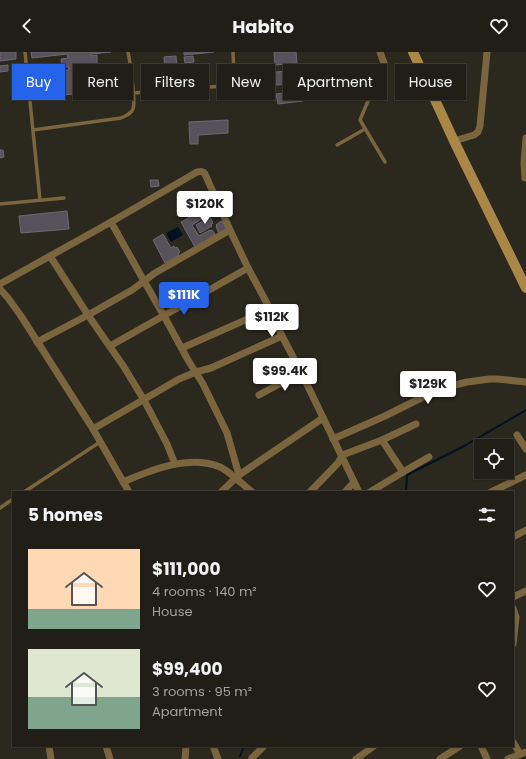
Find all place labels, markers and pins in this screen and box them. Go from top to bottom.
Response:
pin: $120K [177,191,233,225]
pin: $111K [156,282,212,316]
pin: $112K [244,304,300,338]
pin: $99.4K [252,358,318,392]
pin: $129K [400,371,456,405]

